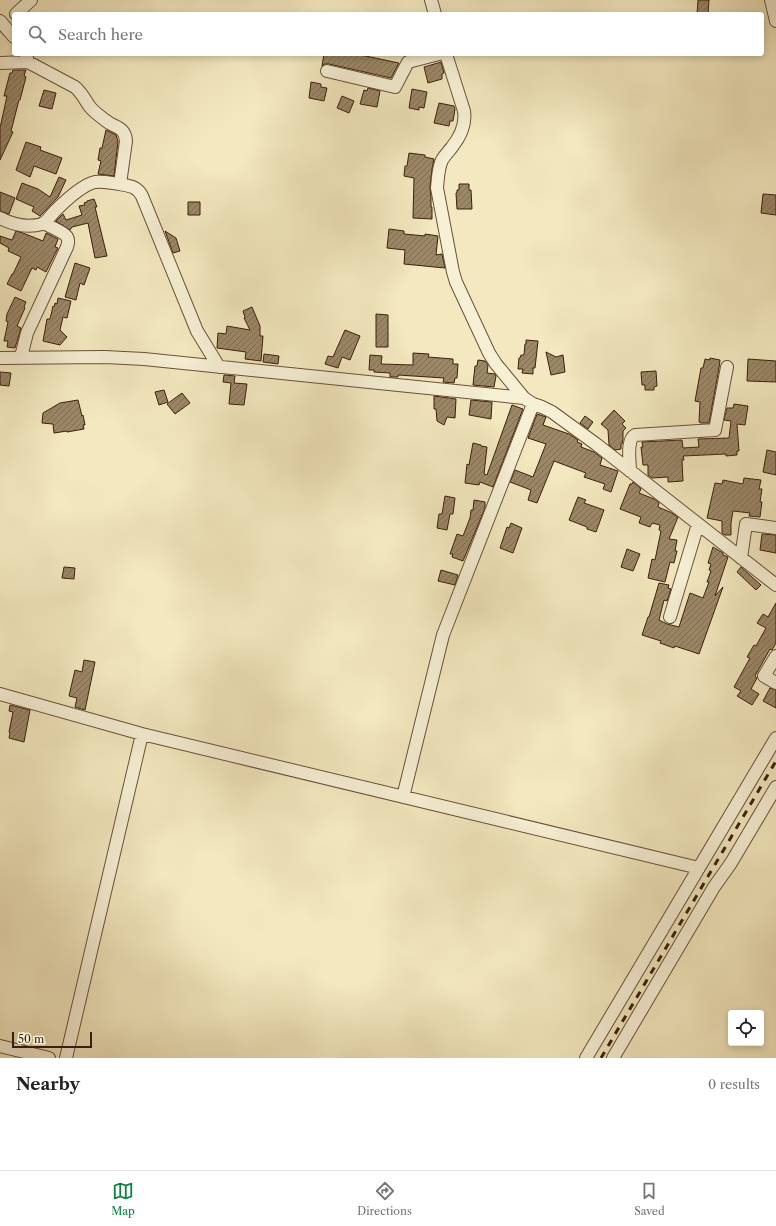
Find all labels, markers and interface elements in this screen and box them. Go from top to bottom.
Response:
search box [12,12,764,56]
icon: search [26,23,48,45]
text: Search here [58,25,143,44]
map controls [728,1010,764,1046]
button: locate [728,1010,764,1046]
scale bar [12,1030,92,1049]
text: 50 m [18,1032,44,1046]
text: Nearby [16,1074,80,1094]
text: 0 results [708,1076,760,1092]
tab: Map [111,1180,135,1218]
tab: Directions [357,1180,412,1218]
tab: Saved [634,1180,665,1218]

